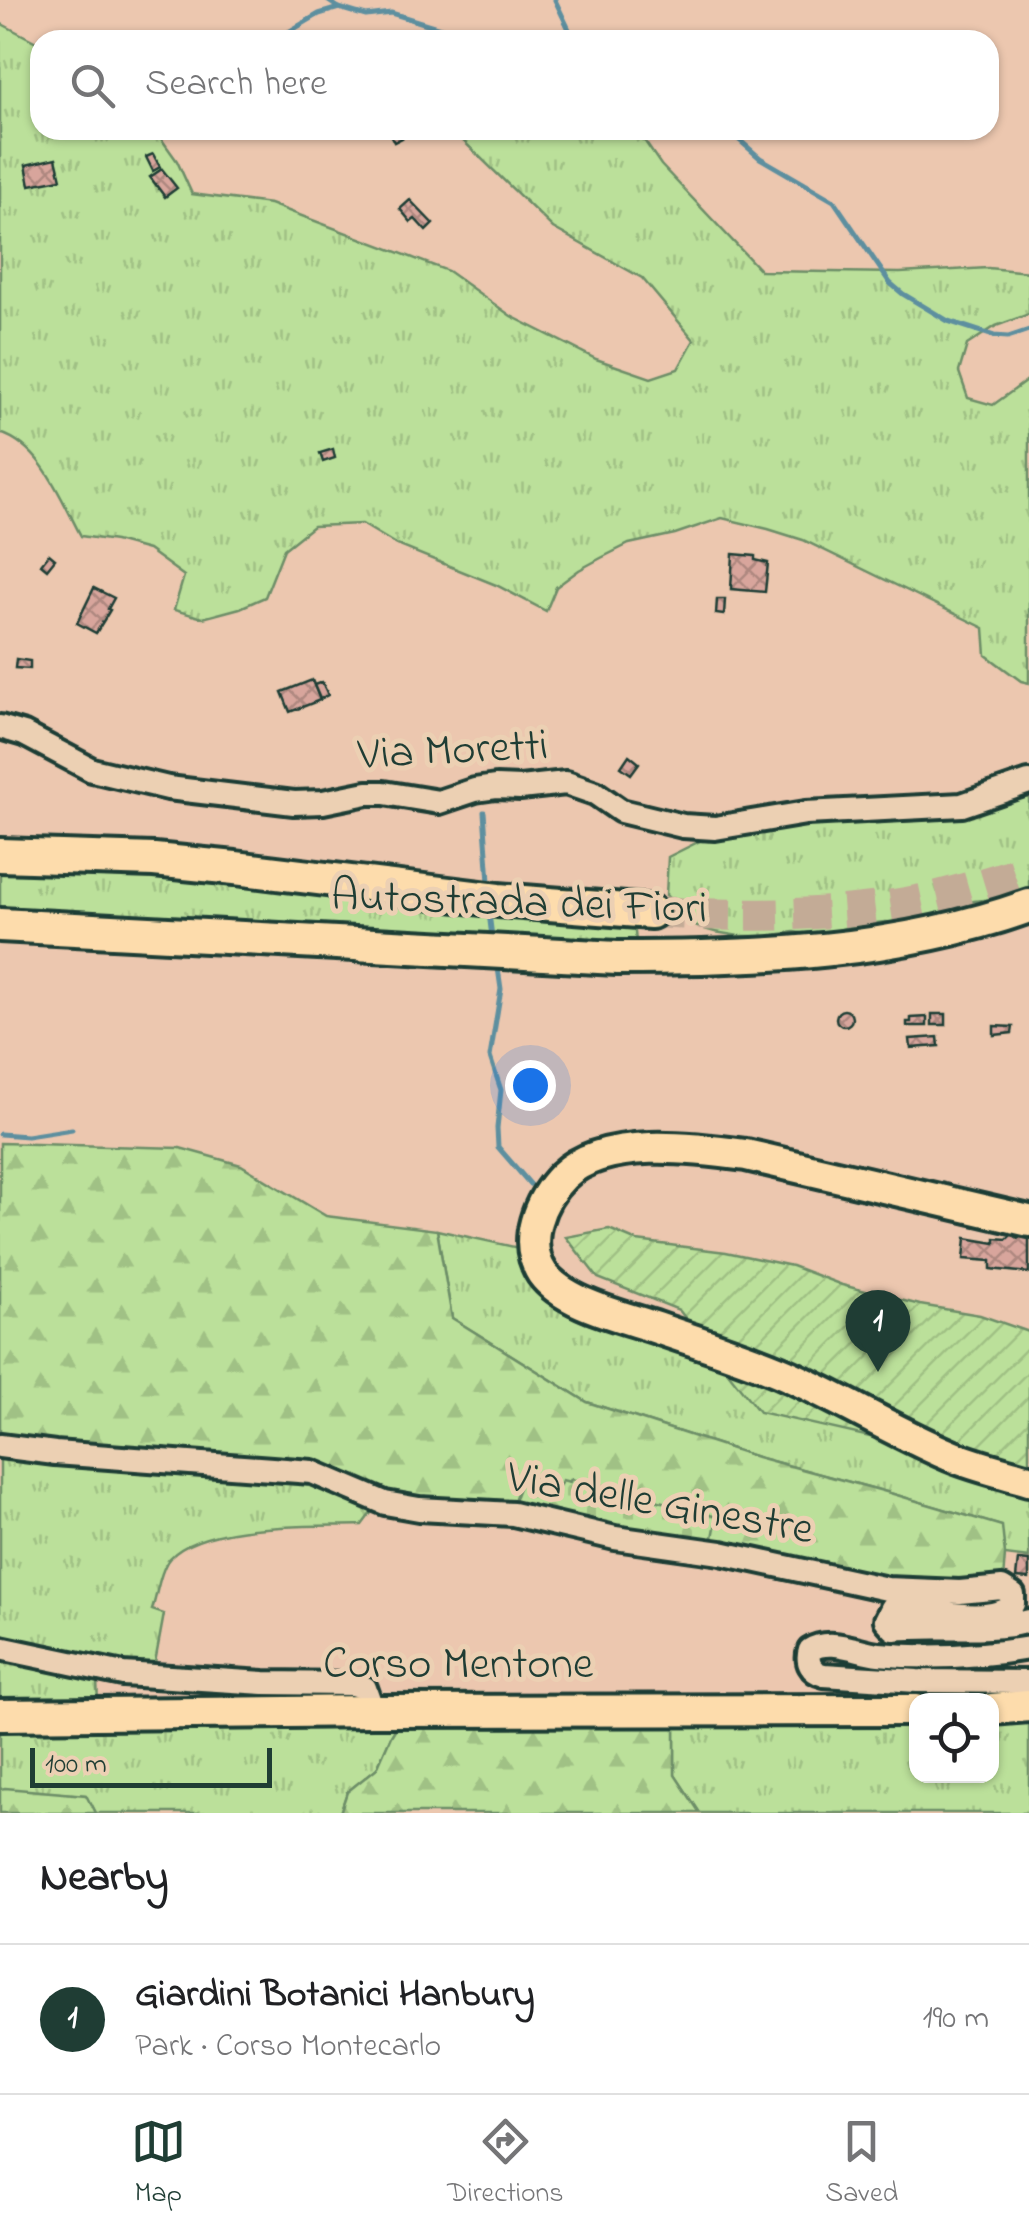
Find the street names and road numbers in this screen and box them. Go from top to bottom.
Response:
street label: Via Moretti [355,714,550,790]
street label: Autostrada dei Fiori [330,864,708,944]
street label: Via delle Ginestre [501,1445,819,1565]
street label: Corso Mentone [323,1633,594,1699]

